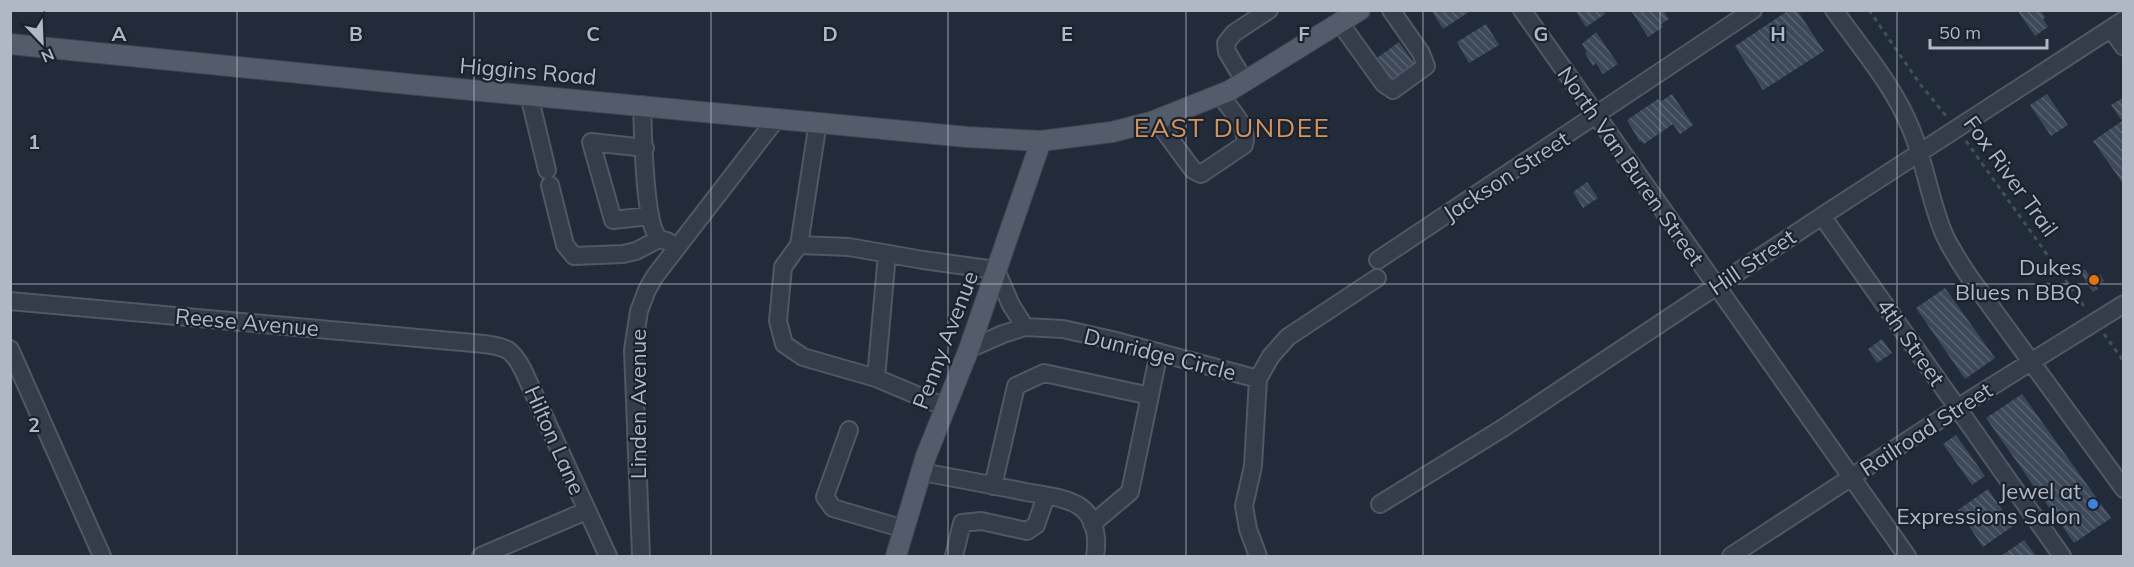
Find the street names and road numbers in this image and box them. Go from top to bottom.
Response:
street label: Higgins Road [458,51,598,91]
street label: North Van Buren Street [1552,61,1711,271]
street label: Fox River Trail [1958,110,2064,242]
street label: Jackson Street [1437,124,1575,227]
street label: Hill Street [1703,223,1801,301]
street label: Penny Avenue [906,267,984,413]
street label: 4th Street [1871,293,1951,391]
street label: Reese Avenue [174,302,320,342]
street label: Dunridge Circle [1081,322,1239,386]
street label: Linden Avenue [624,329,652,479]
street label: Railroad Street [1855,376,1998,482]
street label: Hilton Lane [519,381,591,499]

